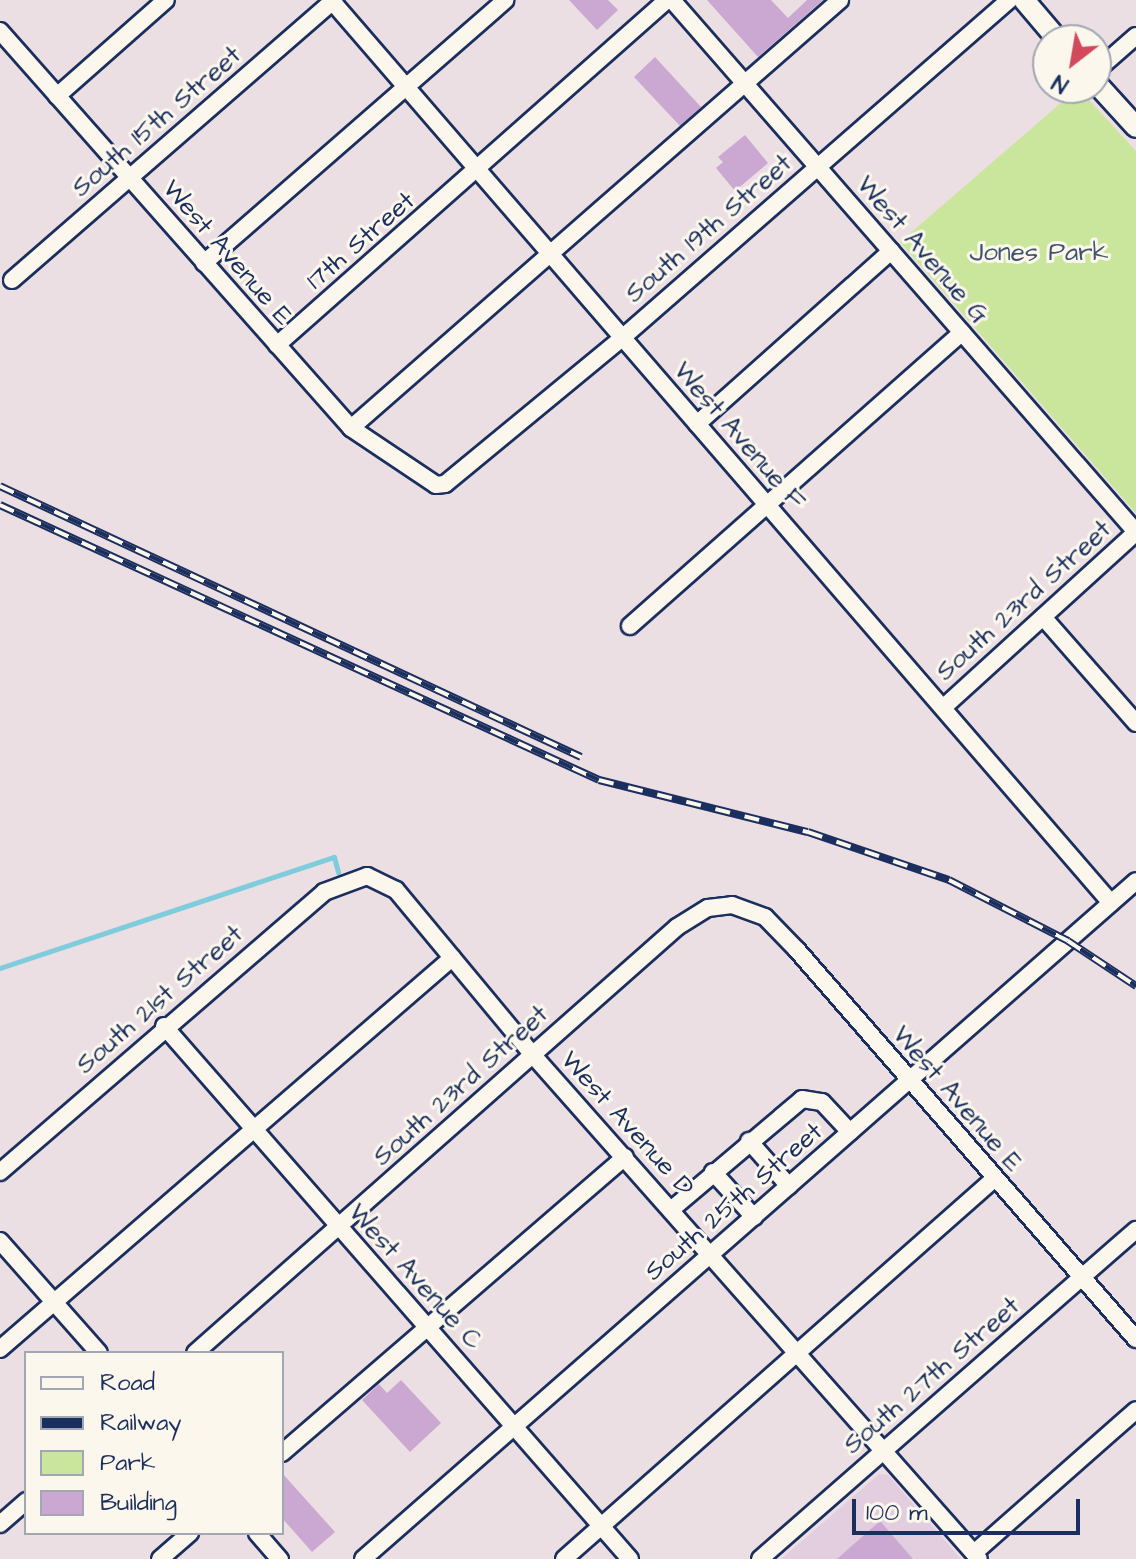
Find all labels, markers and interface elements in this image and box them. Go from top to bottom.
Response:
north arrow [1032,24,1112,104]
street label: South 15th Street [66,40,248,204]
text: N [1047,66,1074,100]
street label: South 19th Street [619,148,799,310]
street label: West Avenue G [849,170,995,330]
street label: West Avenue E [155,174,299,332]
street label: 17th Street [300,185,422,297]
park label: Jones Park [969,237,1109,269]
street label: West Avenue F [666,356,812,516]
street label: South 23rd Street [930,514,1118,688]
street label: South 21st Street [70,919,250,1081]
street label: South 23rd Street [367,999,555,1173]
street label: West Avenue E [885,1020,1029,1178]
street label: West Avenue D [554,1045,700,1203]
street label: South 25th Street [639,1116,829,1288]
street label: West Avenue C [341,1198,489,1356]
street label: South 27th Street [838,1291,1026,1461]
legend [24,1351,284,1535]
text: Road [100,1366,155,1400]
text: Railway [100,1406,182,1440]
text: Park [100,1446,156,1480]
scale bar [856,1483,1084,1533]
text: Building [100,1486,177,1520]
text: 100 m [866,1496,928,1530]

